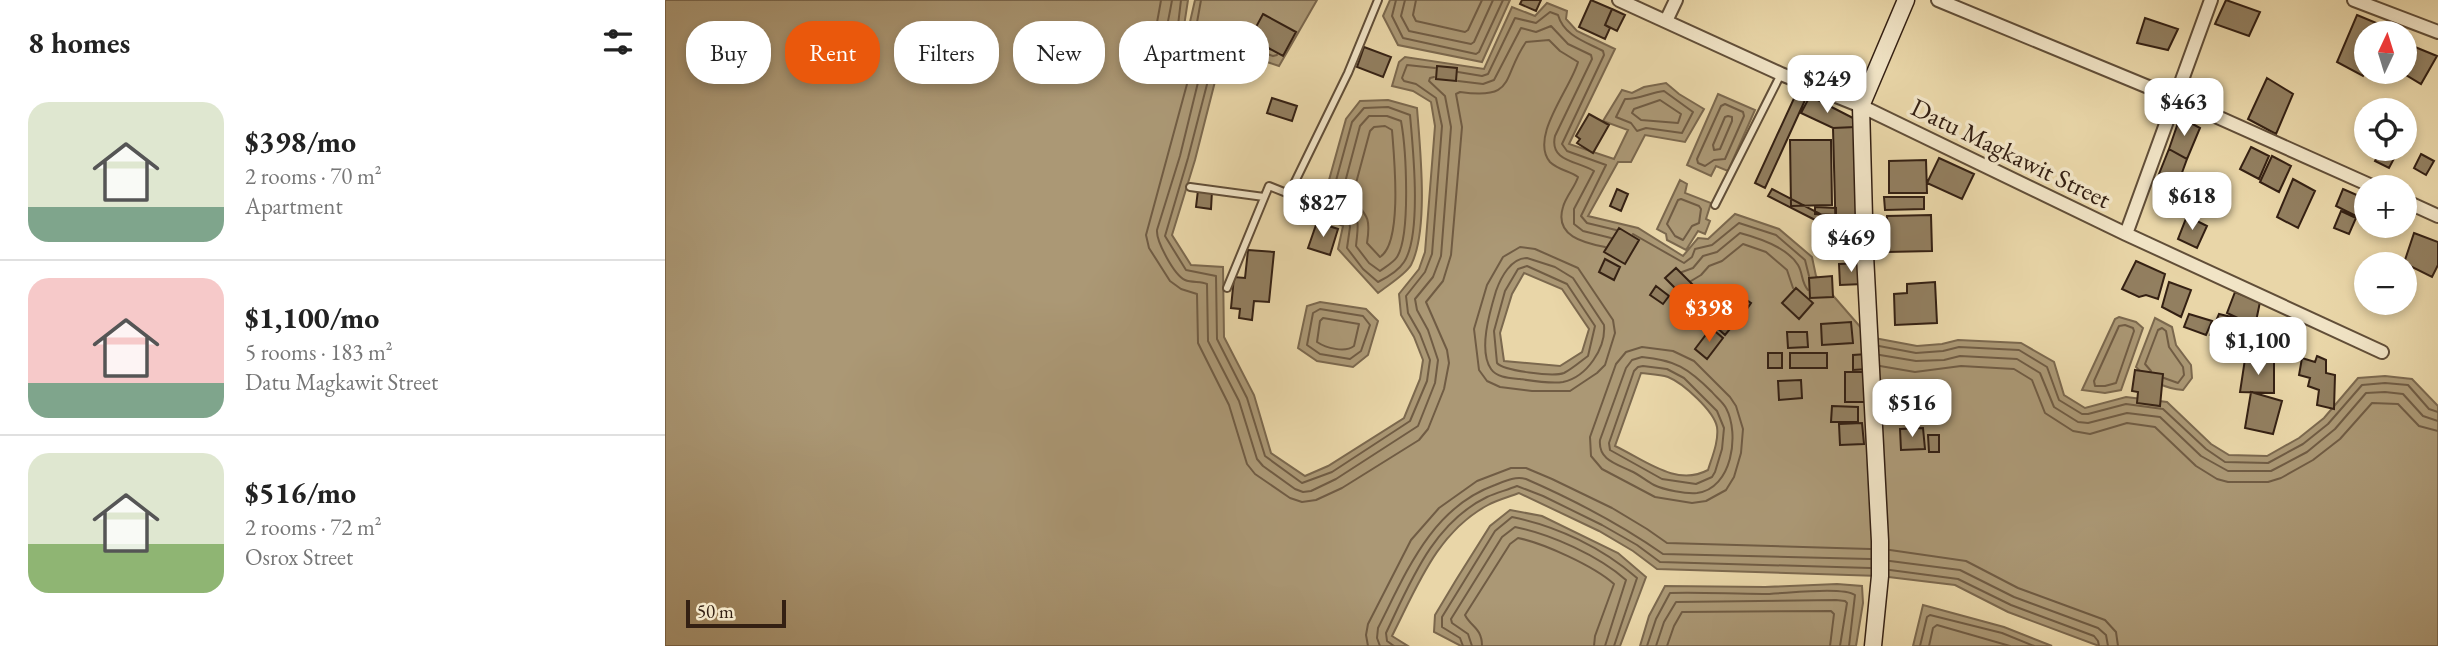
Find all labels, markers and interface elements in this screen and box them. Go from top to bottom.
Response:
chip: Buy [686,21,771,84]
chip: Rent [785,21,880,84]
chip: Filters [894,21,999,84]
chip: New [1013,21,1105,84]
chip: Apartment [1119,21,1269,84]
north arrow [2354,21,2417,84]
map controls [2354,21,2417,315]
text: 8 homes [28,23,130,62]
icon: filters [599,23,637,61]
pin: $249 [1786,55,1868,115]
text: $249 [1803,63,1851,93]
pin: $463 [2143,78,2225,138]
text: $463 [2160,86,2208,116]
street label: Datu Magkawit Street [1905,90,2117,216]
button: locate [2354,98,2417,161]
text: $398/mo [245,122,356,161]
icon: home [84,130,168,214]
text: 2 rooms · 70 m² [245,161,382,191]
pin: $618 [2151,173,2233,232]
button: + [2354,175,2417,238]
pin: $827 [1282,180,1364,239]
text: $618 [2168,180,2216,210]
text: $827 [1299,187,1347,217]
text: Apartment [245,191,343,221]
pin: $469 [1810,215,1892,274]
text: $469 [1827,222,1875,252]
button: − [2354,252,2417,315]
pin: $398 [1668,284,1750,344]
text: $398 [1685,292,1733,322]
text: $1,100/mo [245,298,379,337]
icon: home [84,306,168,390]
pin: $1,100 [2201,318,2315,377]
text: $1,100 [2226,325,2290,355]
text: 5 rooms · 183 m² [245,337,393,367]
text: Datu Magkawit Street [245,367,438,397]
pin: $516 [1871,380,1953,439]
text: $516 [1888,387,1936,417]
text: $516/mo [245,473,356,512]
icon: home [84,481,168,565]
text: 2 rooms · 72 m² [245,512,382,542]
text: Osrox Street [245,542,353,572]
scale bar [686,597,786,629]
text: 50 m [697,599,734,624]

